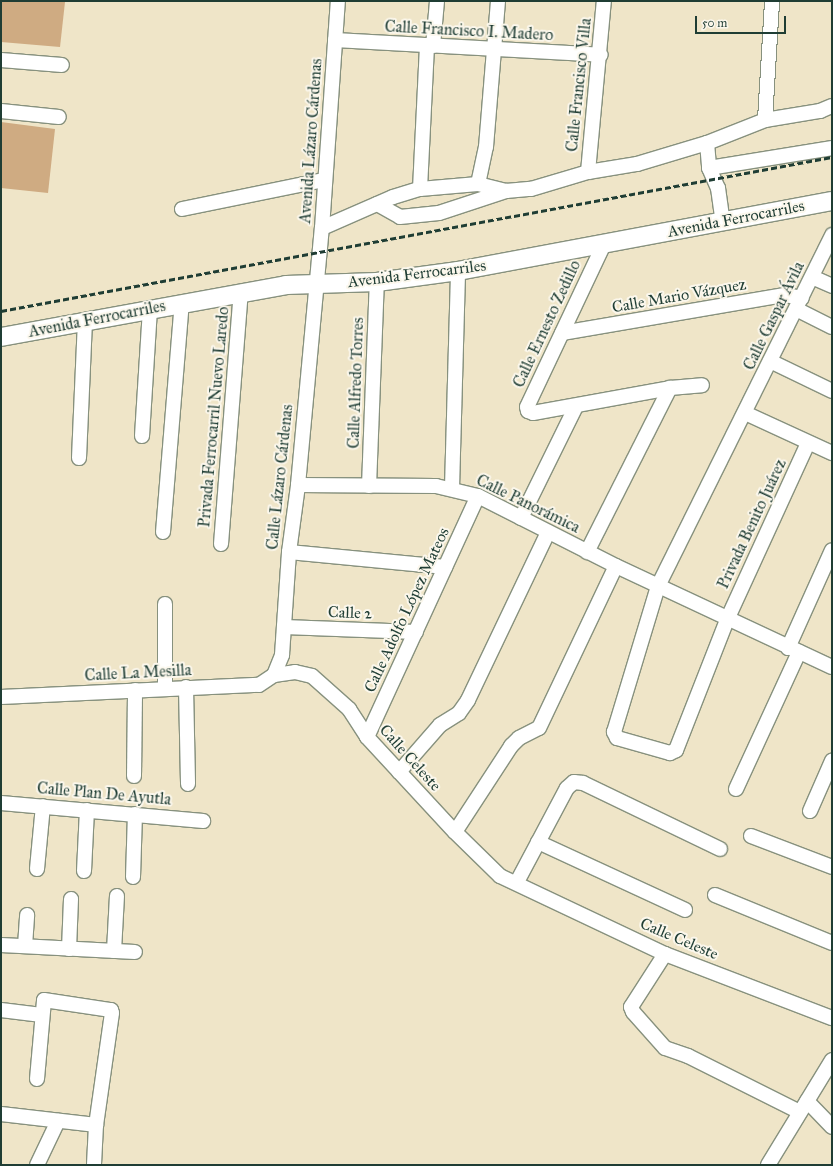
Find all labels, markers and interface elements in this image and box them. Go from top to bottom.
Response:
scale bar [697,8,788,34]
text: 50 m [702,16,727,30]
street label: Calle Francisco I. Madero [384,17,554,45]
street label: Calle Francisco Villa [562,17,596,153]
street label: Avenida Lázaro Cárdenas [296,58,326,224]
street label: Avenida Ferrocarriles [666,196,806,242]
street label: Avenida Ferrocarriles [347,256,487,292]
street label: Calle Ernesto Zedillo [509,257,585,391]
street label: Calle Gaspar Ávila [739,259,809,373]
street label: Calle Mario Vázquez [610,275,748,317]
street label: Avenida Ferrocarriles [27,296,167,342]
street label: Privada Ferrocarril Nuevo Laredo [195,306,233,528]
street label: Calle Alfredo Torres [344,317,368,449]
street label: Calle Lázaro Cárdenas [263,403,297,551]
street label: Privada Benito Juárez [714,456,790,592]
street label: Calle Panorámica [473,471,583,537]
street label: Calle Adolfo López Mateos [360,525,454,695]
street label: Calle 2 [328,603,372,623]
street label: Calle La Mesilla [84,661,192,685]
street label: Calle Celeste [375,721,445,795]
street label: Calle Plan De Ayutla [36,779,172,809]
street label: Calle Celeste [637,914,721,964]

